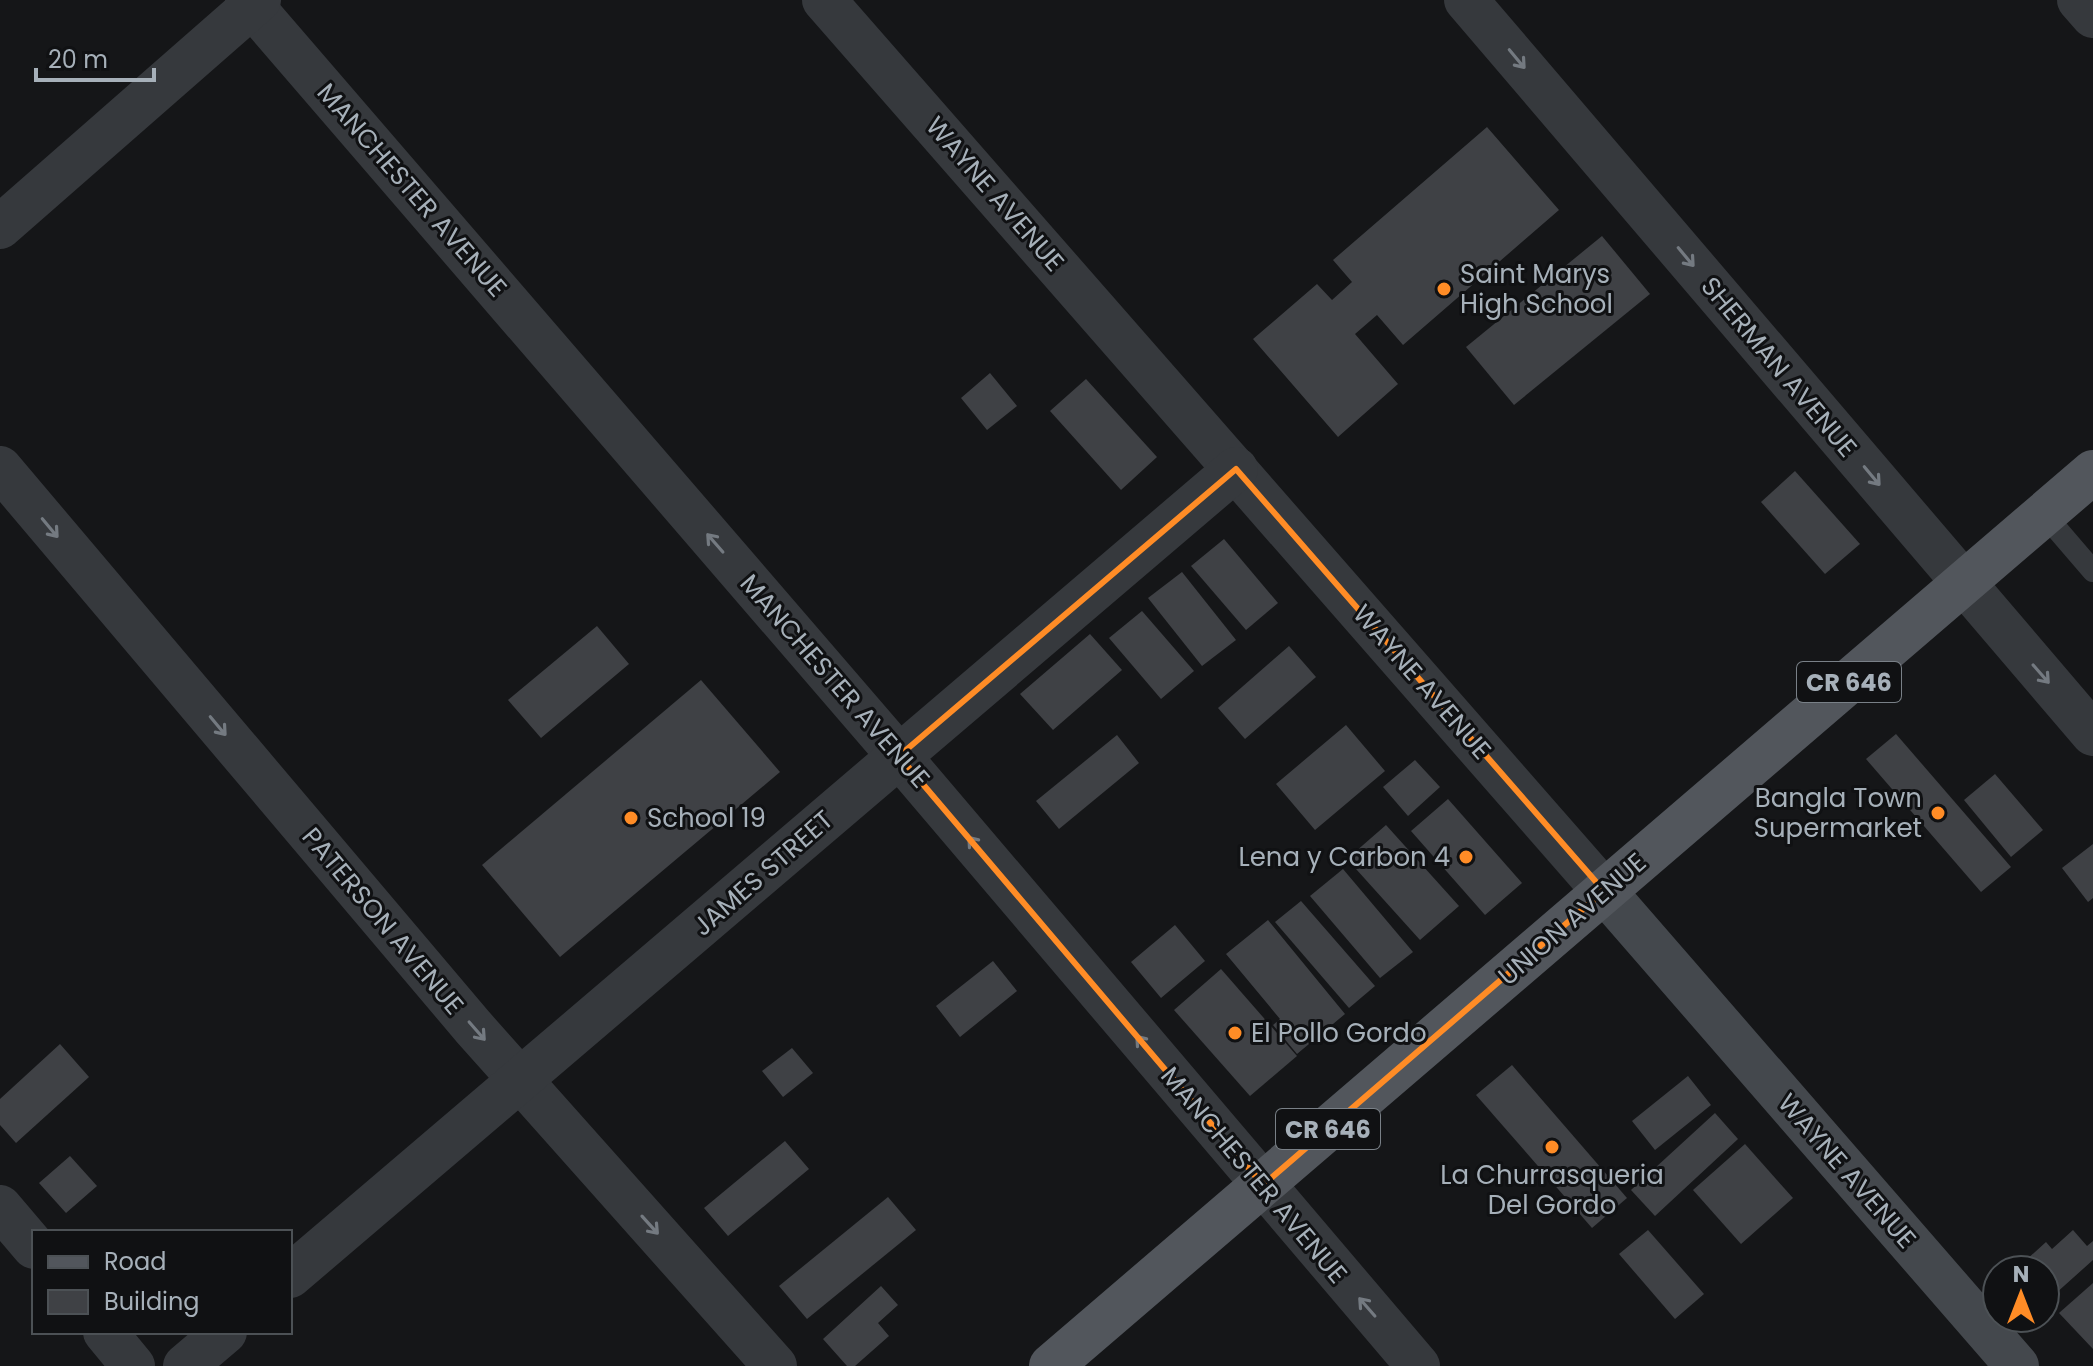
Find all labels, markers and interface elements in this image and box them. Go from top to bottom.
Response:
scale bar [36,32,154,82]
text: 20 m [48,43,108,76]
one-way arrow [1508,49,1526,69]
street label: MANCHESTER AVENUE [309,75,515,305]
street label: WAYNE AVENUE [918,109,1072,279]
one-way arrow [1676,247,1694,267]
place label: Saint Marys High School [1460,256,1613,322]
street label: SHERMAN AVENUE [1693,269,1865,465]
marker: Saint Marys High School [1435,280,1453,298]
one-way arrow [1863,466,1881,486]
one-way arrow [41,517,59,537]
one-way arrow [707,533,725,553]
street label: MANCHESTER AVENUE [732,566,938,796]
street label: WAYNE AVENUE [1345,597,1499,767]
road number: CR 646 [1797,662,1901,702]
one-way arrow [2032,663,2050,683]
one-way arrow [209,716,227,736]
place label: Bangla Town Supermarket [1754,780,1922,846]
place label: School 19 [647,800,766,836]
street label: JAMES STREET [685,802,841,944]
marker: Bangla Town Supermarket [1929,804,1947,822]
marker: School 19 [622,809,640,827]
street label: PATERSON AVENUE [294,820,472,1022]
one-way arrow [967,837,985,857]
place label: Lena y Carbon 4 [1238,839,1450,875]
street label: UNION AVENUE [1490,845,1654,993]
marker: Lena y Carbon 4 [1457,848,1475,866]
place label: El Pollo Gordo [1251,1015,1427,1051]
one-way arrow [468,1021,486,1041]
marker: El Pollo Gordo [1226,1024,1244,1042]
one-way arrow [1135,1035,1153,1056]
street label: MANCHESTER AVENUE [1153,1059,1355,1291]
street label: WAYNE AVENUE [1770,1086,1924,1256]
road number: CR 646 [1276,1109,1380,1149]
marker: La Churrasqueria Del Gordo [1543,1138,1561,1156]
place label: La Churrasqueria Del Gordo [1440,1157,1664,1223]
one-way arrow [641,1215,659,1235]
legend [32,1230,292,1334]
text: Road [104,1245,166,1278]
north arrow [1981,1254,2061,1334]
text: N [2013,1259,2029,1290]
text: Building [104,1285,200,1318]
one-way arrow [1358,1297,1376,1317]

